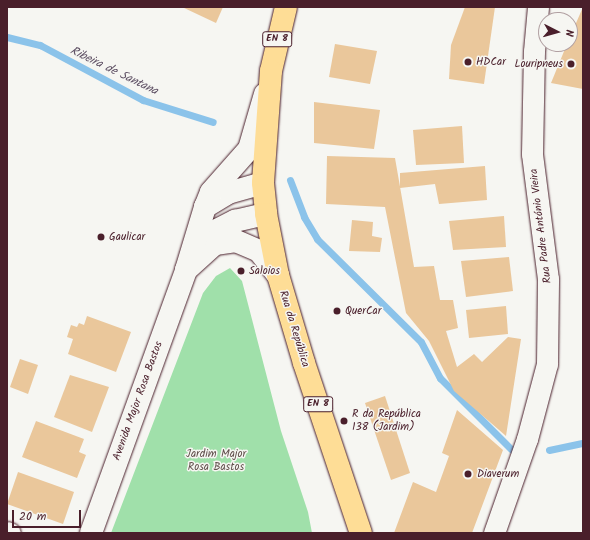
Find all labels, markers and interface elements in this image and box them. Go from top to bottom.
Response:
north arrow [538,12,578,52]
text: N [560,29,578,38]
road number: EN 8 [262,31,292,47]
water label: Ribeira de Santana [68,44,160,98]
place label: HDCar [476,55,506,69]
marker: HDCar [463,57,473,67]
place label: Louripneus [514,57,563,71]
marker: Louripneus [566,59,576,69]
street label: Rua Padre António Vieira [527,168,555,284]
place label: Gaulicar [109,230,145,244]
marker: Gaulicar [96,232,106,242]
place label: Saloios [249,264,280,278]
marker: Saloios [236,266,246,276]
street label: Rua da República [276,289,312,369]
place label: QuerCar [345,304,381,318]
marker: QuerCar [332,306,342,316]
street label: Avenida Major Rosa Bastos [110,340,166,462]
road number: EN 8 [303,396,333,412]
place label: R da República 138 (Jardim) [352,408,421,434]
marker: R da República 138 (Jardim) [339,416,349,426]
park label: Jardim Major Rosa Bastos [186,448,246,474]
place label: Diaverum [477,467,519,481]
marker: Diaverum [462,468,474,480]
scale bar [14,502,83,528]
text: 20 m [19,507,46,526]

